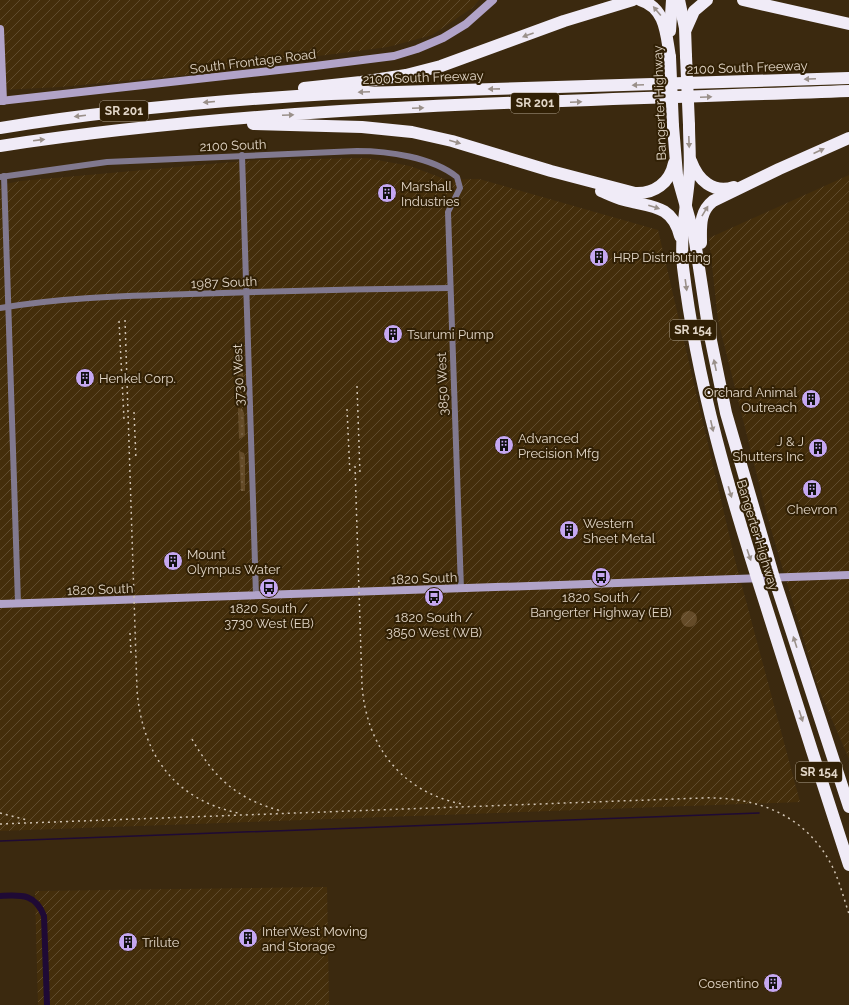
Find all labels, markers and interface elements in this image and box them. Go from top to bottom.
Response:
one-way arrow [652,6,661,16]
one-way arrow [521,32,533,38]
street label: Bangerter Highway [650,45,669,161]
street label: South Frontage Road [189,46,317,77]
street label: 2100 South Freeway [686,58,808,77]
street label: 2100 South Freeway [362,68,484,87]
one-way arrow [803,76,816,82]
one-way arrow [631,82,644,88]
one-way arrow [487,86,500,92]
one-way arrow [358,89,370,96]
road number: SR 201 [511,93,559,113]
one-way arrow [700,93,712,100]
one-way arrow [203,98,215,105]
one-way arrow [570,98,582,105]
road number: SR 201 [100,101,148,121]
one-way arrow [412,104,424,111]
one-way arrow [282,112,295,118]
one-way arrow [74,113,86,119]
one-way arrow [686,136,693,148]
one-way arrow [33,137,45,143]
street label: 2100 South [199,137,267,154]
one-way arrow [449,139,461,145]
one-way arrow [814,148,825,154]
place label: Marshall Industries [401,179,460,209]
building icon: Marshall Industries [376,182,398,204]
one-way arrow [648,204,660,210]
one-way arrow [702,205,709,217]
building icon: HRP Distributing [588,246,610,268]
place label: HRP Distributing [613,250,711,265]
street label: 1987 South [191,274,257,291]
one-way arrow [683,279,689,291]
road number: SR 154 [670,320,716,340]
building icon: Tsurumi Pump [382,323,404,345]
place label: Tsurumi Pump [407,327,494,342]
street label: 3730 West [230,343,247,407]
street label: 3850 West [434,351,451,416]
one-way arrow [712,359,718,371]
building icon: Henkel Corp. [74,367,96,389]
place label: Henkel Corp. [99,371,176,386]
place label: Orchard Animal Outreach [704,385,797,415]
building icon: Orchard Animal Outreach [800,388,822,410]
one-way arrow [710,420,716,432]
place label: Advanced Precision Mfg [518,431,599,461]
building icon: Advanced Precision Mfg [493,434,515,456]
place label: J & J Shutters Inc [732,434,804,464]
building icon: J & J Shutters Inc [807,437,829,459]
street label: Bangerter Highway [734,478,782,592]
building icon: Chevron [801,478,823,500]
one-way arrow [727,486,733,498]
place label: Chevron [787,502,837,517]
place label: Western Sheet Metal [583,516,656,546]
building icon: Western Sheet Metal [558,519,580,541]
place label: Mount Olympus Water [187,547,281,577]
one-way arrow [747,549,753,561]
building icon: Mount Olympus Water [162,550,184,572]
bus stop icon: 1820 South / Bangerter Highway (EB) [590,566,612,588]
street label: 1820 South [390,570,458,587]
bus stop icon: 1820 South / 3730 West (EB) [258,577,280,599]
street label: 1820 South [66,581,134,598]
bus stop icon: 1820 South / 3850 West (WB) [423,586,445,608]
place label: 1820 South / Bangerter Highway (EB) [530,590,672,620]
place label: 1820 South / 3730 West (EB) [224,601,314,631]
place label: 1820 South / 3850 West (WB) [386,610,482,640]
one-way arrow [792,636,798,648]
one-way arrow [798,710,804,722]
road number: SR 154 [796,762,842,782]
place label: InterWest Moving and Storage [262,924,368,954]
building icon: InterWest Moving and Storage [237,927,259,949]
building icon: Trilute [117,931,139,953]
place label: Trilute [142,935,180,950]
building icon: Cosentino [762,972,784,994]
place label: Cosentino [698,976,759,991]

